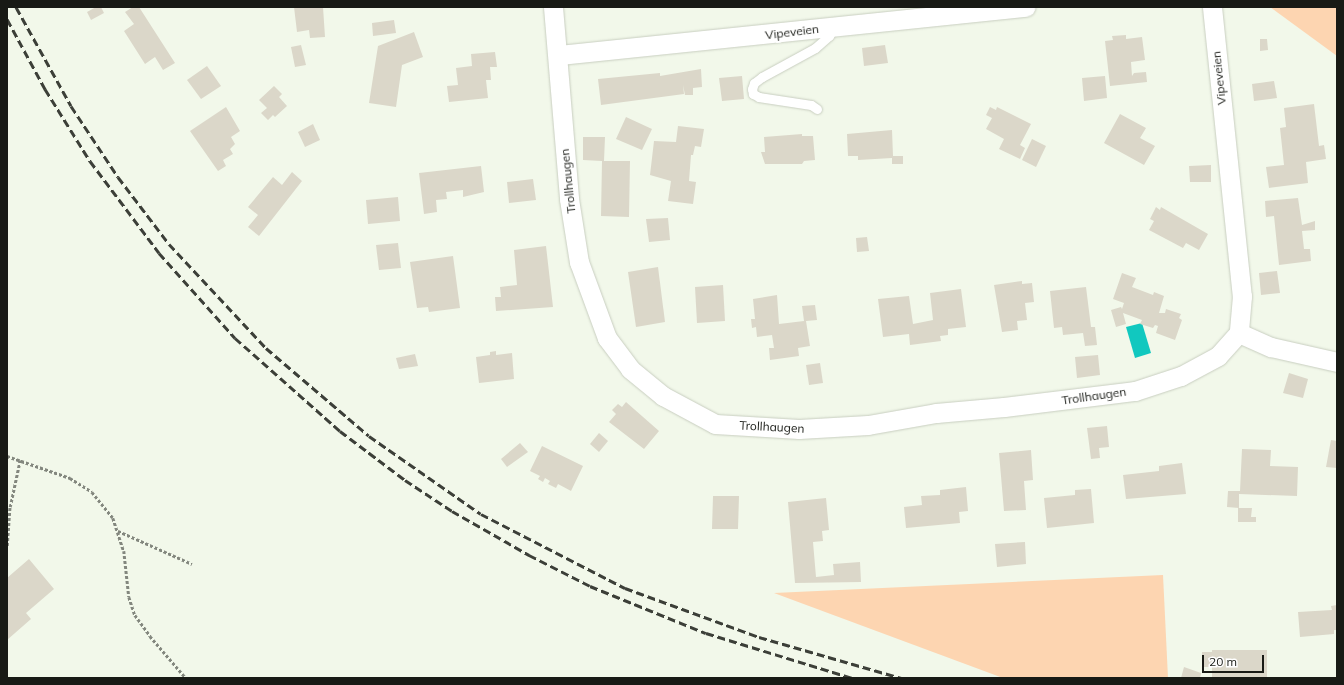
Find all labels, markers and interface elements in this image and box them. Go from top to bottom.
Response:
street label: Vipeveien [764,22,820,42]
street label: Vipeveien [1209,50,1229,106]
street label: Trollhaugen [557,148,579,214]
street label: Trollhaugen [1061,384,1127,408]
street label: Trollhaugen [739,418,805,436]
scale bar [1204,647,1266,673]
text: 20 m [1209,654,1237,669]

